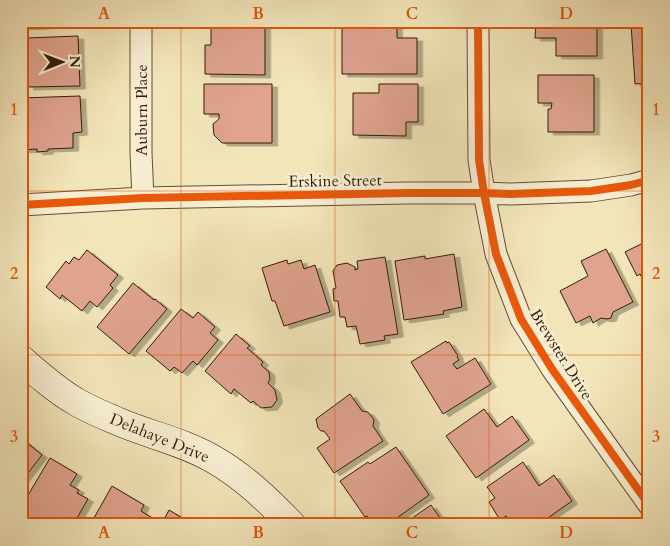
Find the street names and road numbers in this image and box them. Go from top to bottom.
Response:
street label: Auburn Place [131,64,153,156]
street label: Erskine Street [288,169,382,193]
street label: Brewster Drive [524,305,598,404]
street label: Delahaye Drive [107,408,213,468]

